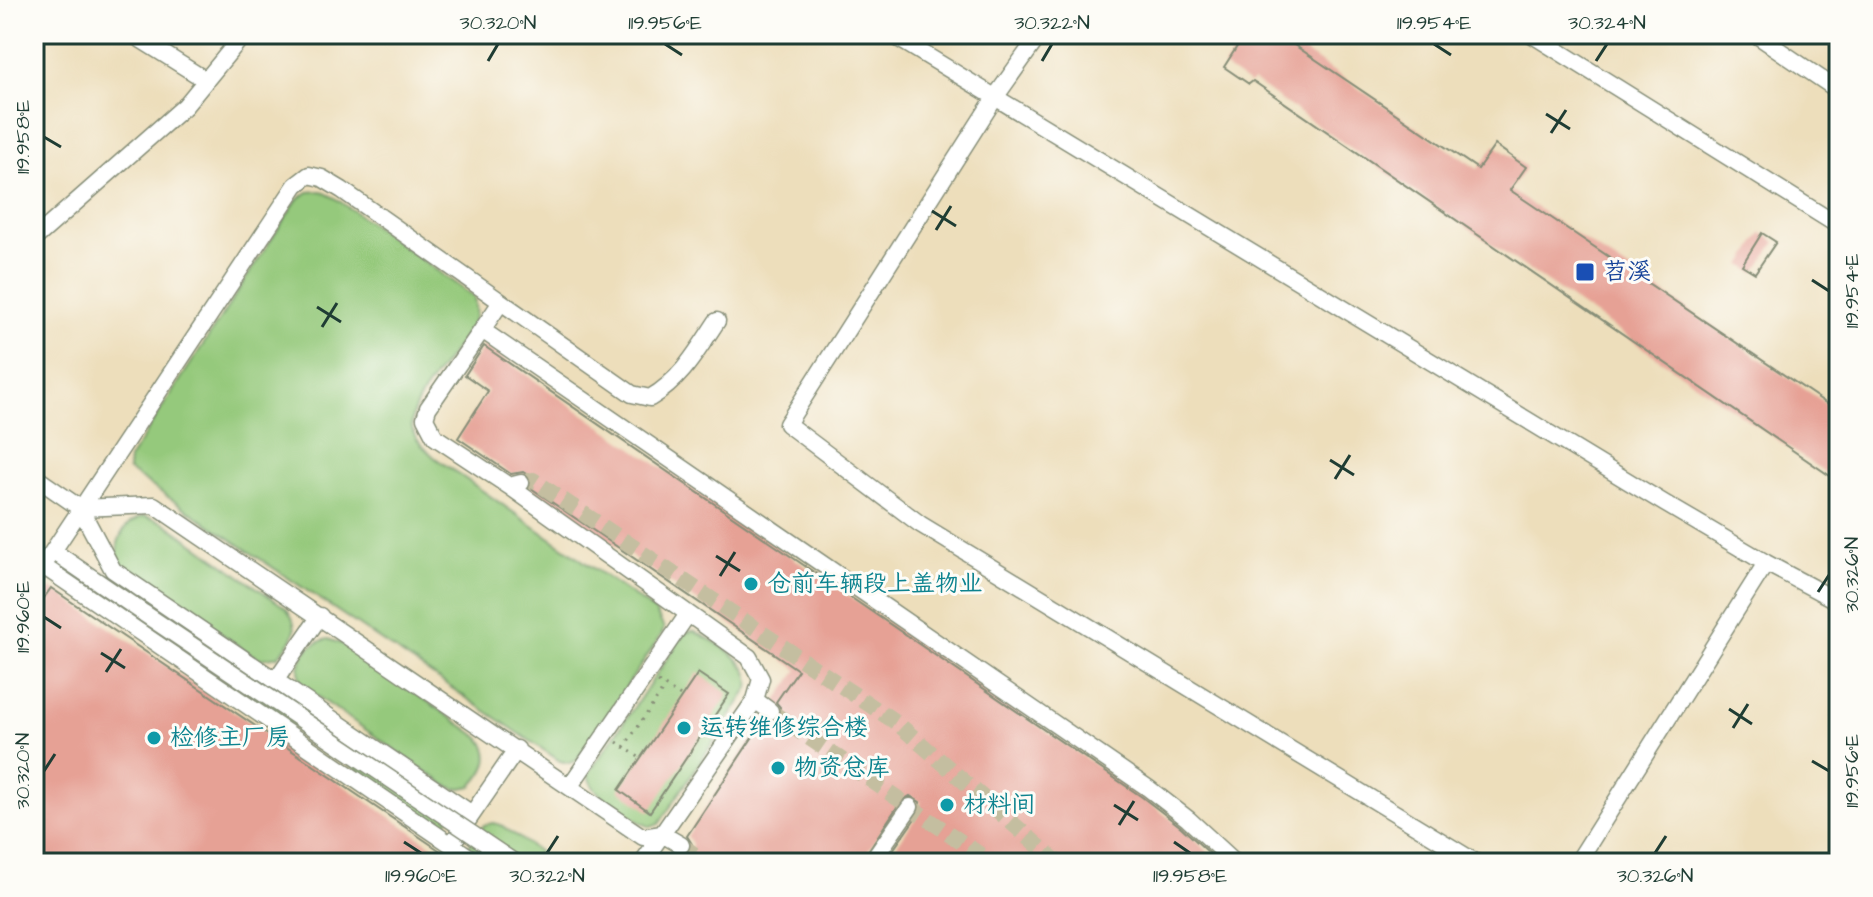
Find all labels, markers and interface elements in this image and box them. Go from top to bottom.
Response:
text: 30.320°N [460,9,536,37]
text: 119.956°E [628,9,702,37]
text: 30.322°N [1014,9,1090,37]
text: 119.954°E [1397,9,1472,37]
text: 30.324°N [1568,9,1646,37]
text: 119.958°E [9,100,37,174]
text: 119.954°E [1838,253,1866,328]
place label: 苕溪 [1603,255,1651,289]
marker: 苕溪 [1574,261,1596,283]
text: 30.326°N [1838,537,1866,613]
place label: 仓前车辆段上盖物业 [767,567,983,601]
marker: 仓前车辆段上盖物业 [742,575,760,593]
text: 119.960°E [9,581,37,653]
place label: 运转维修综合楼 [700,711,868,745]
marker: 运转维修综合楼 [675,719,693,737]
place label: 检修主厂房 [170,721,290,755]
marker: 检修主厂房 [145,729,163,747]
text: 30.320°N [9,733,37,809]
text: 119.956°E [1838,734,1866,808]
place label: 物资总库 [794,751,890,785]
marker: 物资总库 [769,759,787,777]
place label: 材料间 [963,788,1035,822]
marker: 材料间 [938,796,956,814]
text: 119.960°E [385,862,457,890]
text: 30.322°N [509,862,585,890]
text: 119.958°E [1153,862,1227,890]
text: 30.326°N [1617,862,1693,890]

